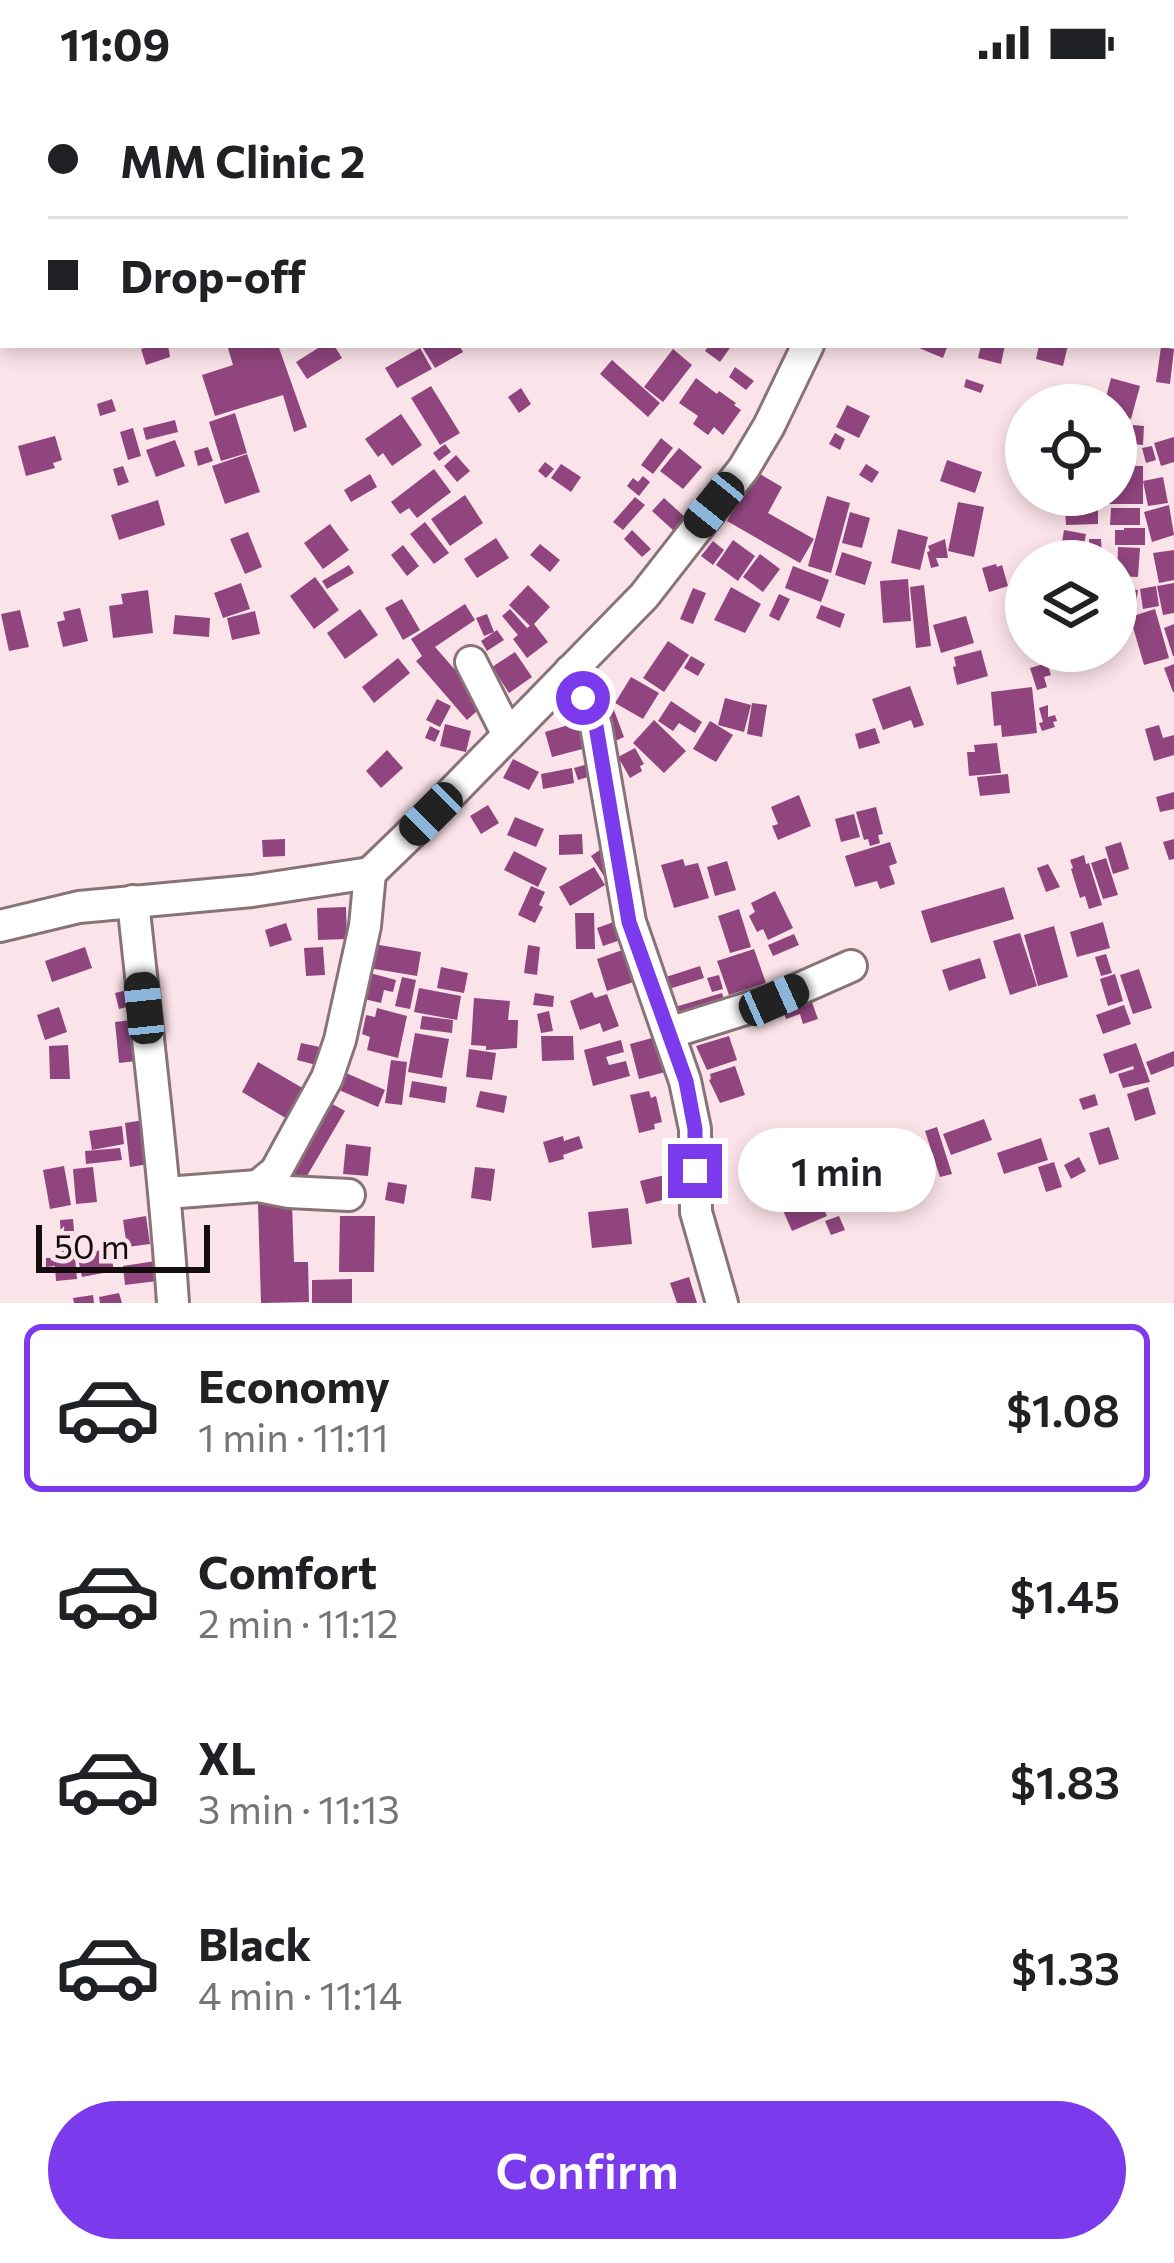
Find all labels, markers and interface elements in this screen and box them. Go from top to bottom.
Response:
text: 11:09 [60,15,170,70]
text: MM Clinic 2 [120,132,365,187]
text: Drop-off [120,247,306,302]
map controls [1005,384,1137,672]
button: locate [1005,384,1137,516]
car [677,466,751,544]
button: layers [1005,540,1137,672]
route start [556,671,610,725]
car [393,776,469,852]
car [734,969,814,1031]
car [122,970,166,1046]
callout: 1 min [737,1129,935,1213]
route end [668,1144,722,1198]
text: 1 min [791,1146,883,1194]
scale bar [36,1219,210,1272]
text: 50 m [54,1225,130,1266]
icon: car [54,1354,162,1462]
text: Economy [198,1357,390,1412]
text: $1.08 [1006,1381,1120,1436]
text: 1 min · 11:11 [198,1412,389,1460]
icon: car [54,1540,162,1648]
text: Comfort [198,1543,377,1598]
text: $1.45 [1010,1567,1120,1622]
text: 2 min · 11:12 [198,1598,398,1646]
icon: car [54,1726,162,1834]
text: XL [198,1729,256,1784]
text: $1.83 [1010,1753,1120,1808]
text: 3 min · 11:13 [198,1784,400,1832]
icon: car [54,1912,162,2020]
text: Black [198,1915,311,1970]
text: $1.33 [1011,1939,1120,1994]
text: 4 min · 11:14 [198,1970,402,2018]
button: Confirm [48,2101,1126,2239]

